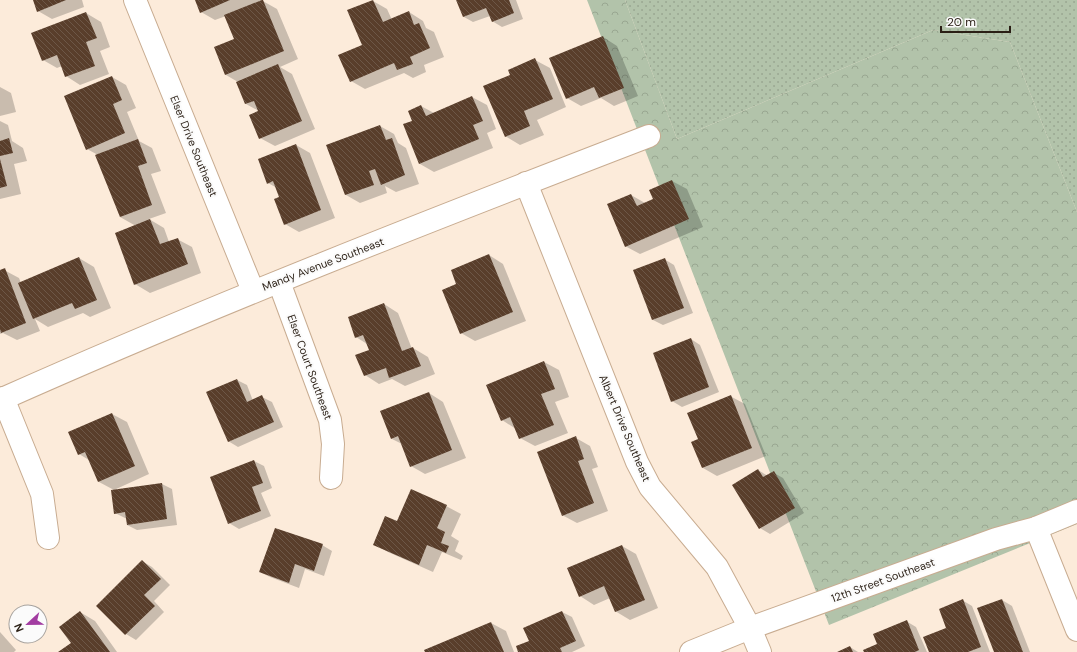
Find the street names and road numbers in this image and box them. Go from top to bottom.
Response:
street label: Elser Drive Southeast [167,93,221,199]
street label: Mandy Avenue Southeast [260,234,386,294]
street label: Elser Court Southeast [284,312,336,422]
street label: Albert Drive Southeast [596,372,654,484]
street label: 12th Street Southeast [829,555,937,605]

